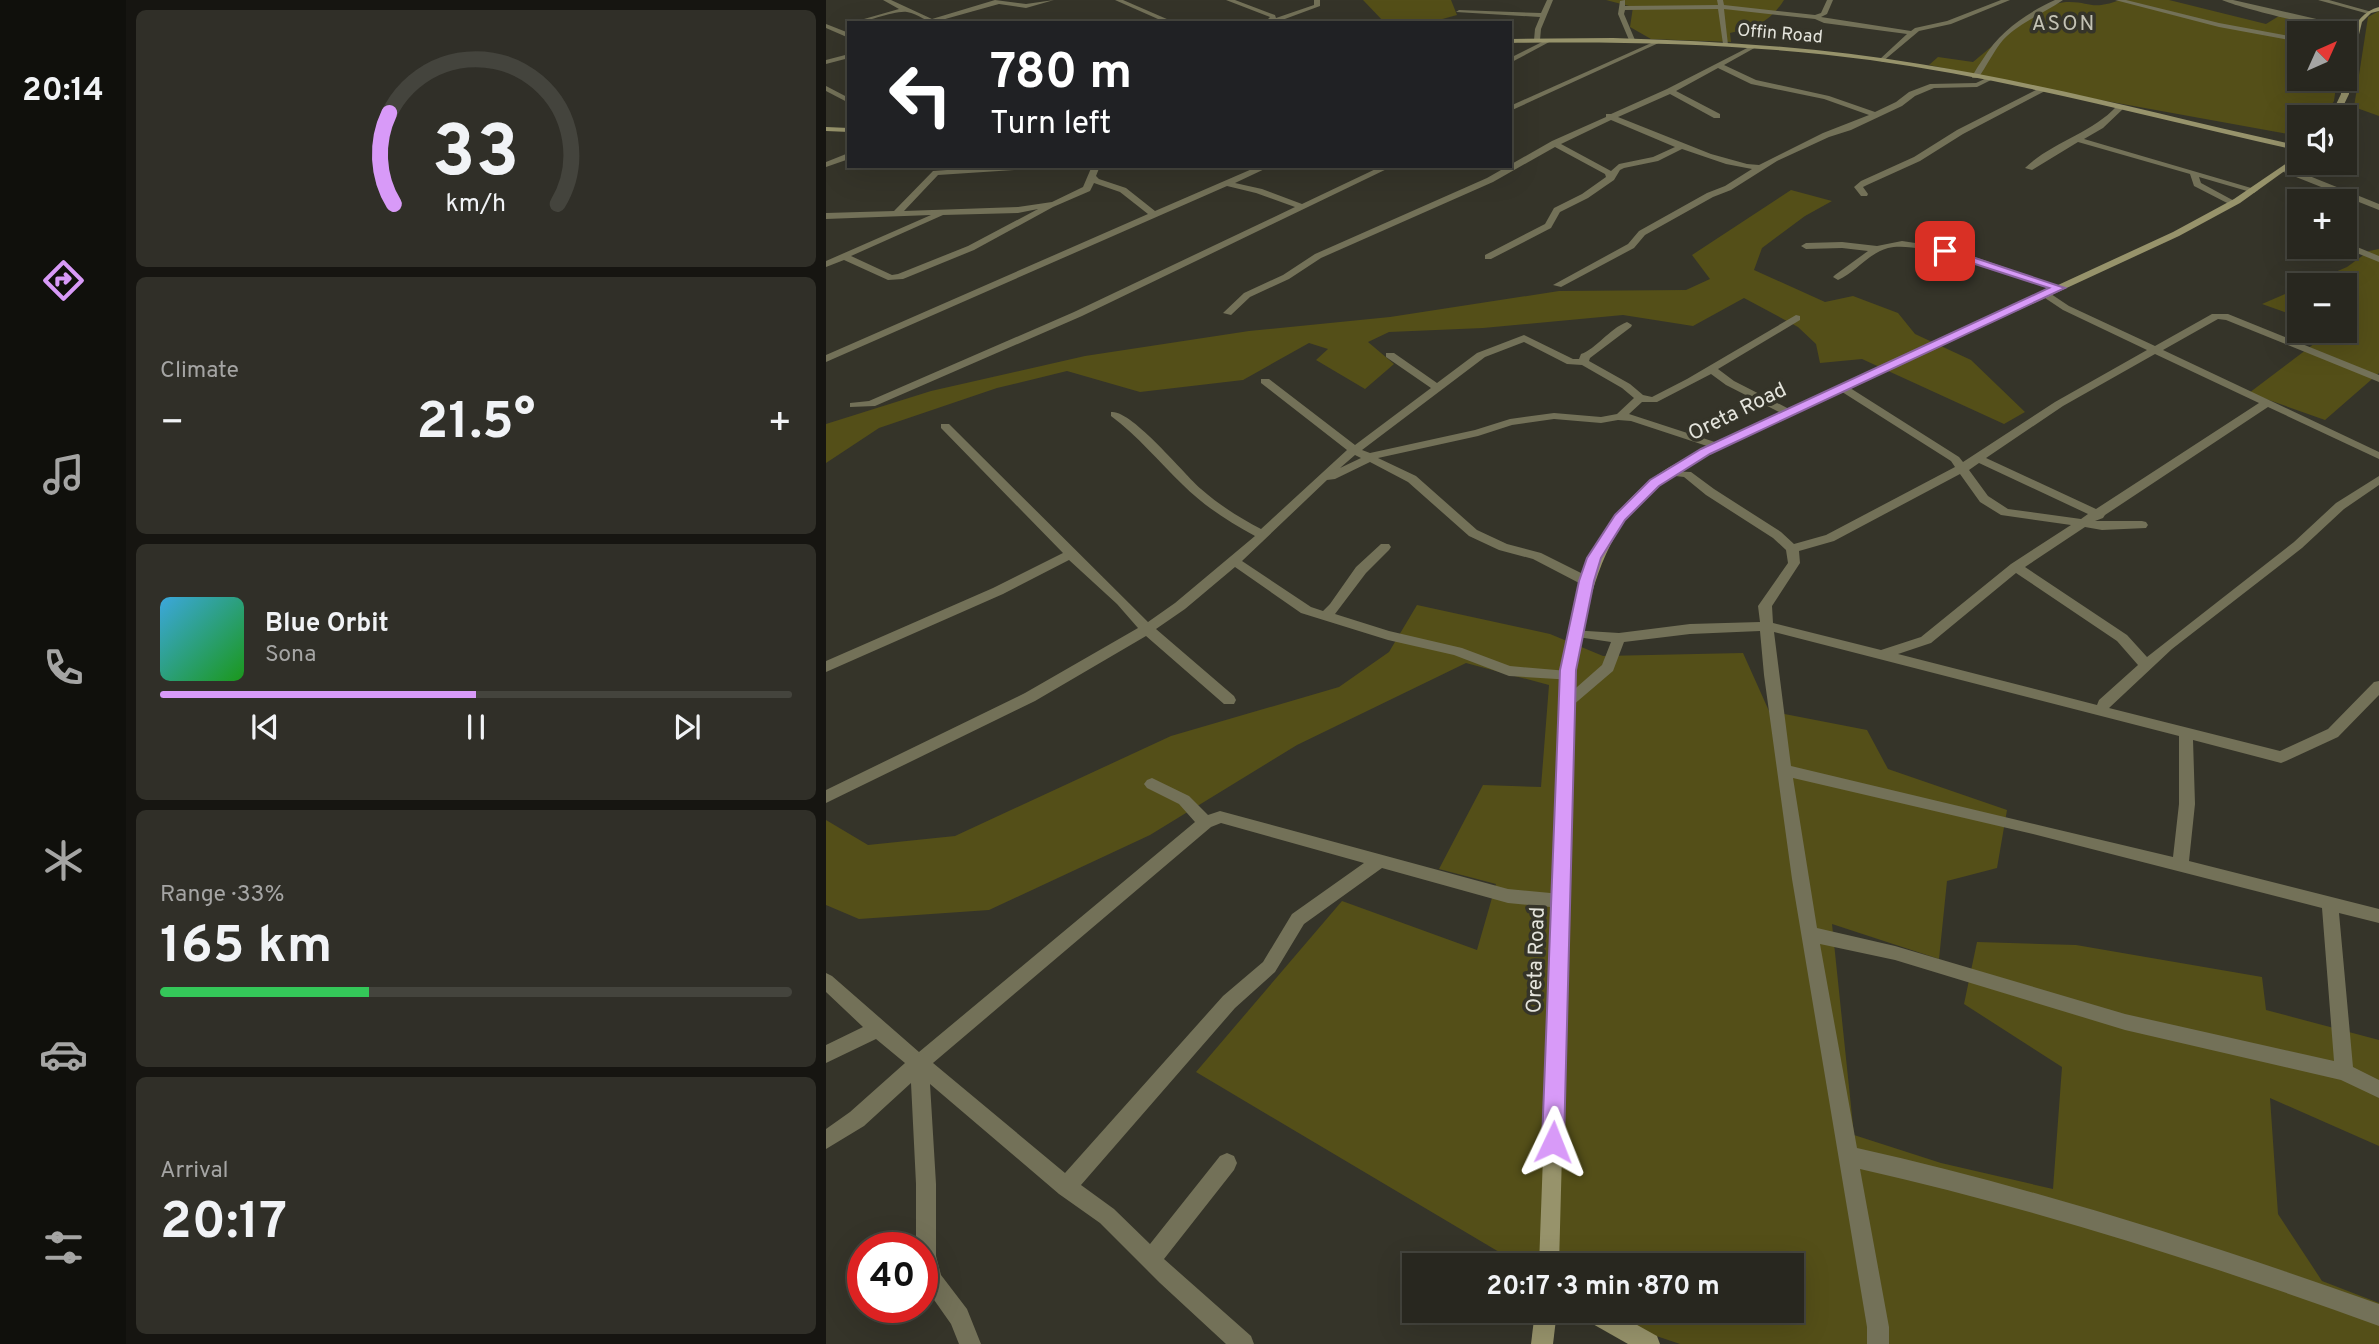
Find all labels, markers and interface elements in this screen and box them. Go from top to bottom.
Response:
district label: ASON [2032,11,2096,38]
street label: Offin Road [1736,19,1824,50]
north arrow [2287,21,2357,91]
map controls [2287,21,2357,343]
text: 780 m [990,44,1132,106]
icon: left [875,49,966,140]
text: 20:14 [22,72,104,112]
text: Turn left [990,105,1111,145]
button: sound [2287,105,2357,175]
text: 33 [432,111,520,203]
text: km/h [446,189,506,221]
button: + [2287,189,2357,259]
pin [1915,221,1975,281]
icon: arrive [1926,232,1964,270]
icon: directions [39,256,88,305]
button: − [2287,273,2357,343]
text: Climate [160,357,239,386]
street label: Oreta Road [1684,377,1791,448]
text: 21.5° [417,391,535,457]
text: − [160,400,185,449]
text: + [767,400,792,449]
icon: music [39,450,88,499]
text: Blue Orbit [265,608,389,641]
text: Sona [265,641,316,670]
icon: phone [39,643,88,692]
icon: previous [246,708,284,746]
icon: pause [457,708,495,746]
icon: next [668,708,706,746]
icon: climate [39,836,88,885]
text: Range · 33% [160,881,284,910]
street label: Oreta Road [1521,906,1552,1014]
text: 165 km [160,915,332,981]
icon: car [39,1030,88,1079]
position arrow [1516,1105,1590,1179]
text: Arrival [160,1157,229,1186]
text: 20:17 [160,1191,287,1257]
icon: filters [39,1223,88,1272]
speed limit sign: 40 [847,1232,938,1323]
text: 20:17 · 3 min · 870 m [1486,1271,1720,1304]

